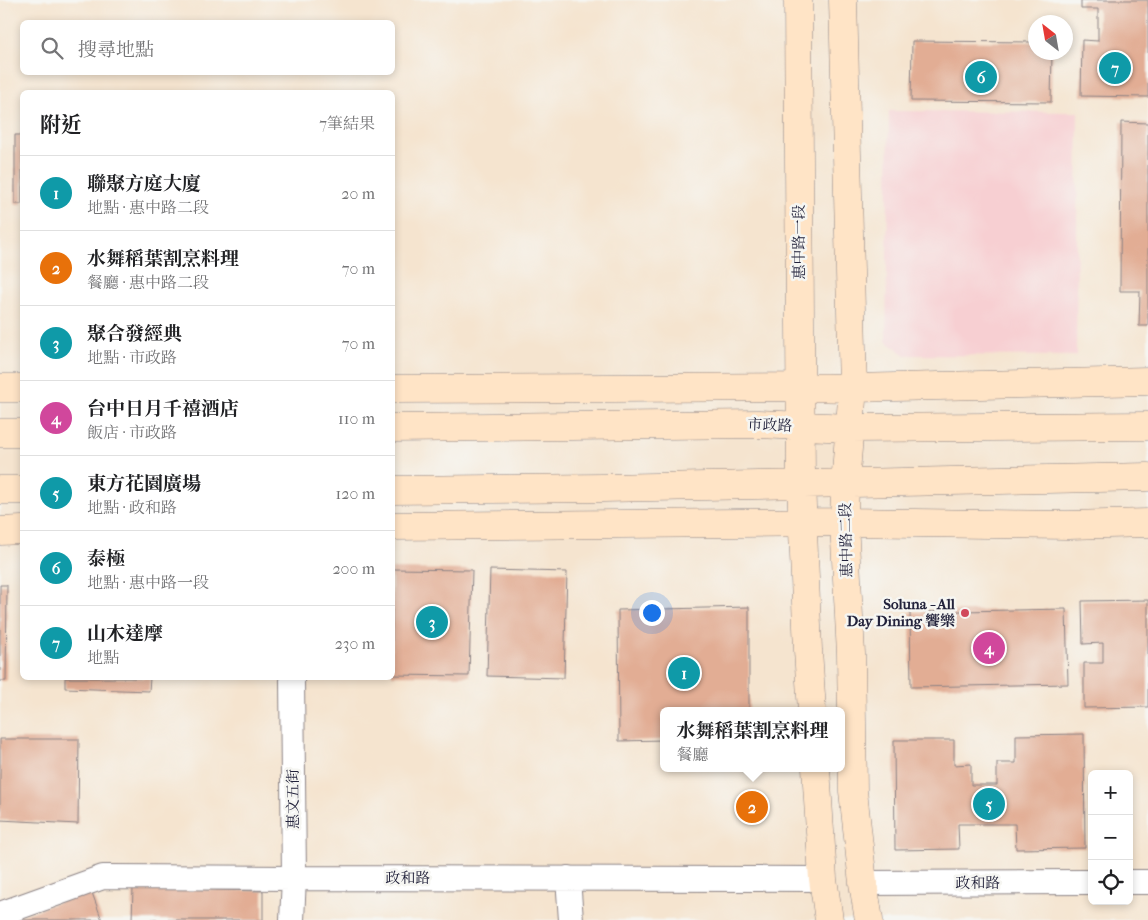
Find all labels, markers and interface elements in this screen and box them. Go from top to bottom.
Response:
north arrow [1028,15,1073,60]
search box [20,20,395,75]
icon: search [38,34,66,62]
text: 搜尋地點 [78,39,154,61]
pin: 7 [1099,49,1131,87]
pin: 6 [965,58,997,96]
text: 附近 [40,113,82,137]
text: 7筆結果 [319,114,375,133]
text: 聯聚方庭大廈 [87,173,201,195]
text: 1 [53,184,59,203]
text: 20 m [341,184,375,203]
text: 地點 · 惠中路二段 [87,198,209,217]
street label: 惠中路一段 [790,204,808,280]
text: 水舞稻葉割烹料理 [87,248,239,270]
text: 2 [52,259,60,278]
text: 70 m [342,259,375,278]
text: 餐廳 · 惠中路二段 [87,273,209,292]
text: 聚合發經典 [87,323,182,345]
text: 3 [53,334,59,353]
text: 70 m [342,334,375,353]
text: 地點 · 市政路 [87,348,177,367]
text: 台中日月千禧酒店 [87,398,239,420]
text: 4 [51,409,61,428]
text: 110 m [338,409,375,428]
street label: 市政路 [747,415,793,435]
text: 飯店 · 市政路 [87,423,177,442]
text: 東方花園廣場 [87,473,201,495]
text: 5 [53,484,59,503]
text: 120 m [336,484,375,503]
text: 地點 · 政和路 [87,498,177,517]
street label: 惠中路二段 [836,502,856,578]
text: 泰極 [87,548,125,570]
text: 6 [52,559,60,578]
text: 200 m [332,559,375,578]
text: 地點 · 惠中路一段 [87,573,209,592]
place label: Soluna - All Day Dining 饗樂 [847,595,956,630]
your location [639,600,665,626]
pin: 3 [416,603,448,641]
marker: Soluna - All Day Dining 饗樂 [959,607,971,619]
text: 山木達摩 [87,623,163,645]
pin: 4 [973,629,1005,667]
text: 7 [52,634,60,653]
text: 230 m [335,634,375,653]
text: 地點 [87,648,119,667]
pin: 1 [668,654,700,692]
popup [660,707,845,772]
text: 水舞稻葉割烹料理 [676,720,829,742]
text: 餐廳 [676,745,709,764]
street label: 惠文五街 [284,769,302,829]
map controls [1088,770,1133,905]
button: + [1088,770,1133,815]
pin: 5 [973,785,1005,823]
pin: 2 [736,788,768,826]
button: − [1088,815,1133,860]
button: locate [1088,860,1133,905]
street label: 政和路 [385,869,431,887]
street label: 政和路 [955,874,1001,892]

